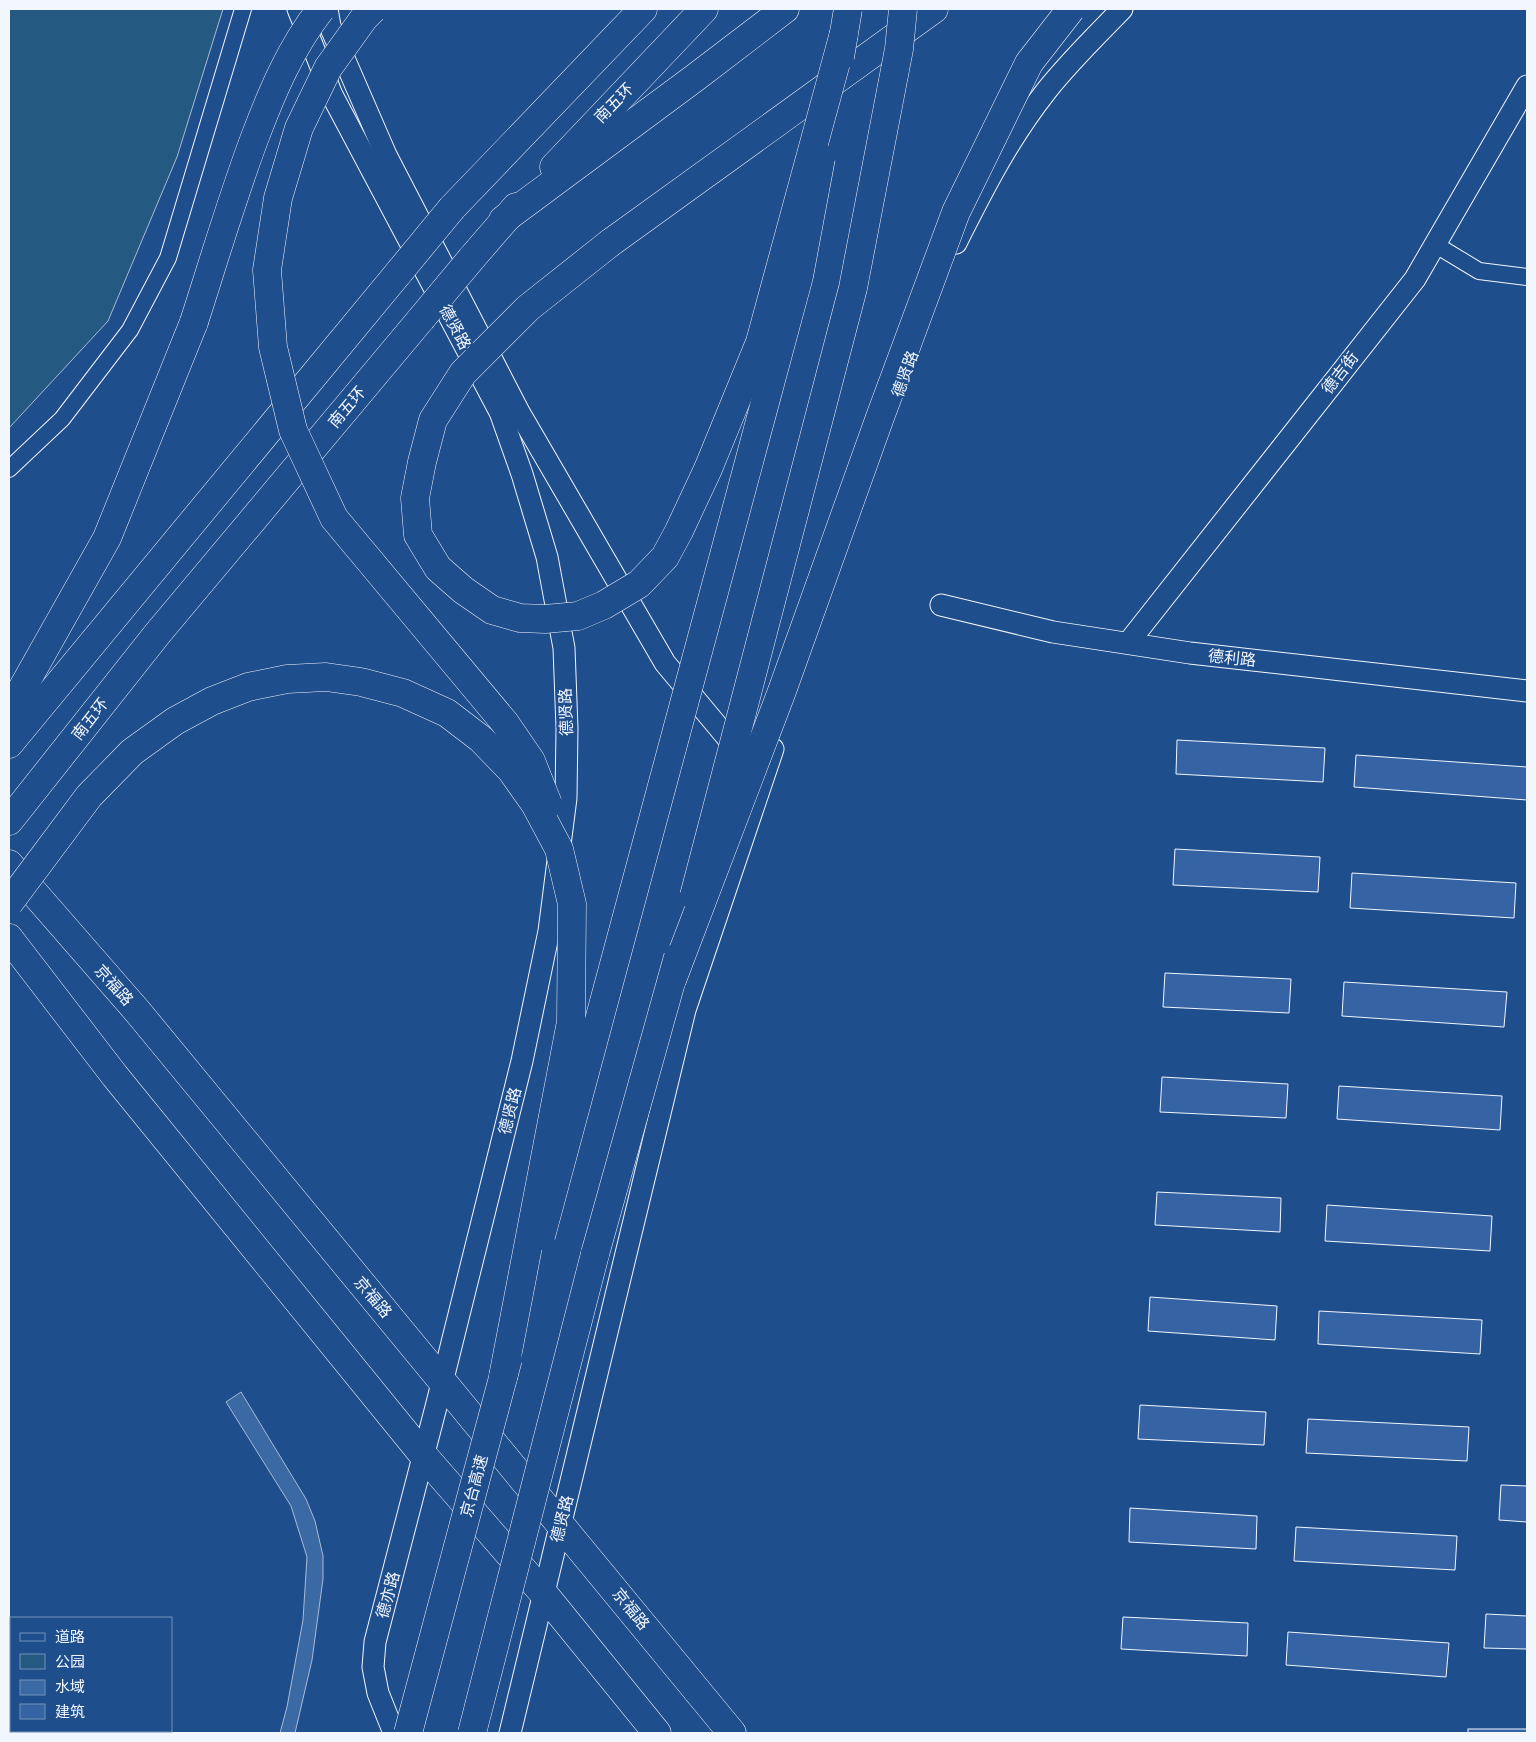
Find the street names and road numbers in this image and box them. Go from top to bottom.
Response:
street label: 南五环 [589,78,639,128]
street label: 德贤路 [434,300,476,354]
street label: 德吉街 [1316,347,1364,399]
street label: 德贤路 [886,348,924,400]
street label: 南五环 [323,381,371,433]
street label: 德利路 [1207,644,1257,672]
street label: 德贤路 [554,688,578,736]
street label: 南五环 [66,693,114,745]
street label: 京福路 [89,959,139,1011]
street label: 德贤路 [493,1085,527,1137]
street label: 京福路 [349,1271,397,1323]
street label: 京台高速 [455,1452,493,1520]
street label: 德贤路 [545,1493,579,1545]
street label: 德亦路 [371,1569,405,1621]
street label: 京福路 [607,1583,655,1635]

